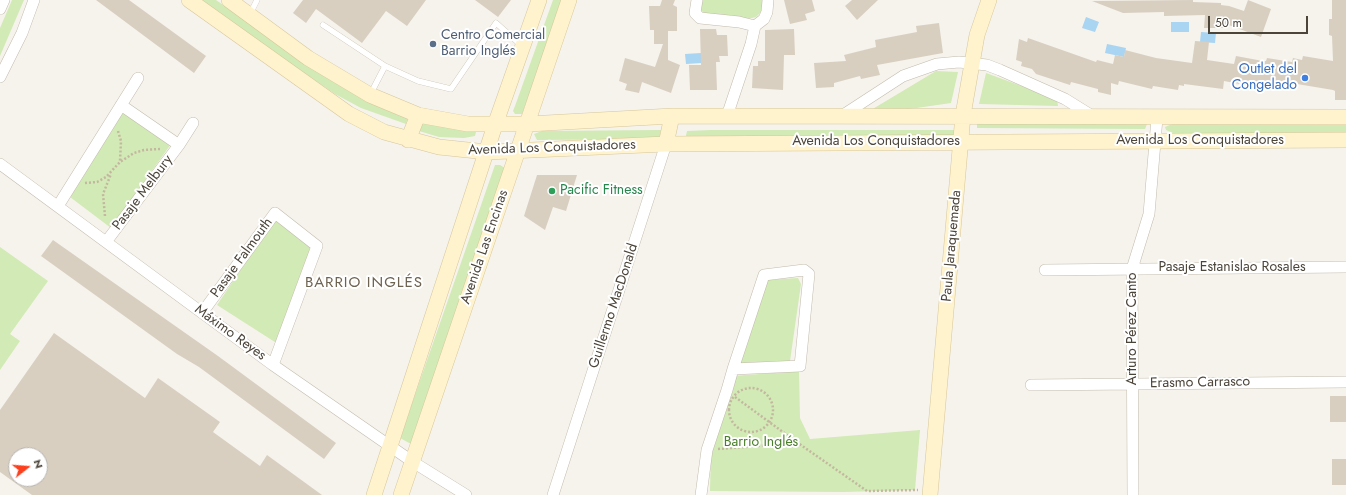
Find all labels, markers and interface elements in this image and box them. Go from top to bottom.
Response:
scale bar [1210,8,1310,34]
text: 50 m [1215,14,1242,32]
place label: Centro Comercial Barrio Inglés [441,28,545,60]
marker: Centro Comercial Barrio Inglés [428,39,438,49]
place label: Outlet del Congelado [1232,62,1297,94]
marker: Outlet del Congelado [1300,73,1310,83]
street label: Avenida Los Conquistadores [1116,133,1284,149]
street label: Avenida Los Conquistadores [792,134,960,150]
street label: Avenida Los Conquistadores [468,137,636,159]
street label: Pasaje Melbury [109,152,177,234]
place label: Pacific Fitness [560,183,643,199]
marker: Pacific Fitness [547,186,557,196]
street label: Avenida Las Encinas [458,188,512,306]
street label: Paula Jaraquemada [939,189,965,303]
street label: Pasaje Falmouth [207,215,277,301]
street label: Guillermo MacDonald [586,241,642,371]
street label: Pasaje Estanislao Rosales [1158,260,1306,276]
street label: Arturo Pérez Canto [1125,273,1141,385]
district label: BARRIO INGLÉS [305,274,423,292]
street label: Máximo Reyes [191,302,269,364]
street label: Erasmo Carrasco [1150,374,1250,392]
park label: Barrio Inglés [724,435,798,451]
north arrow [8,447,48,487]
text: N [30,457,47,470]

